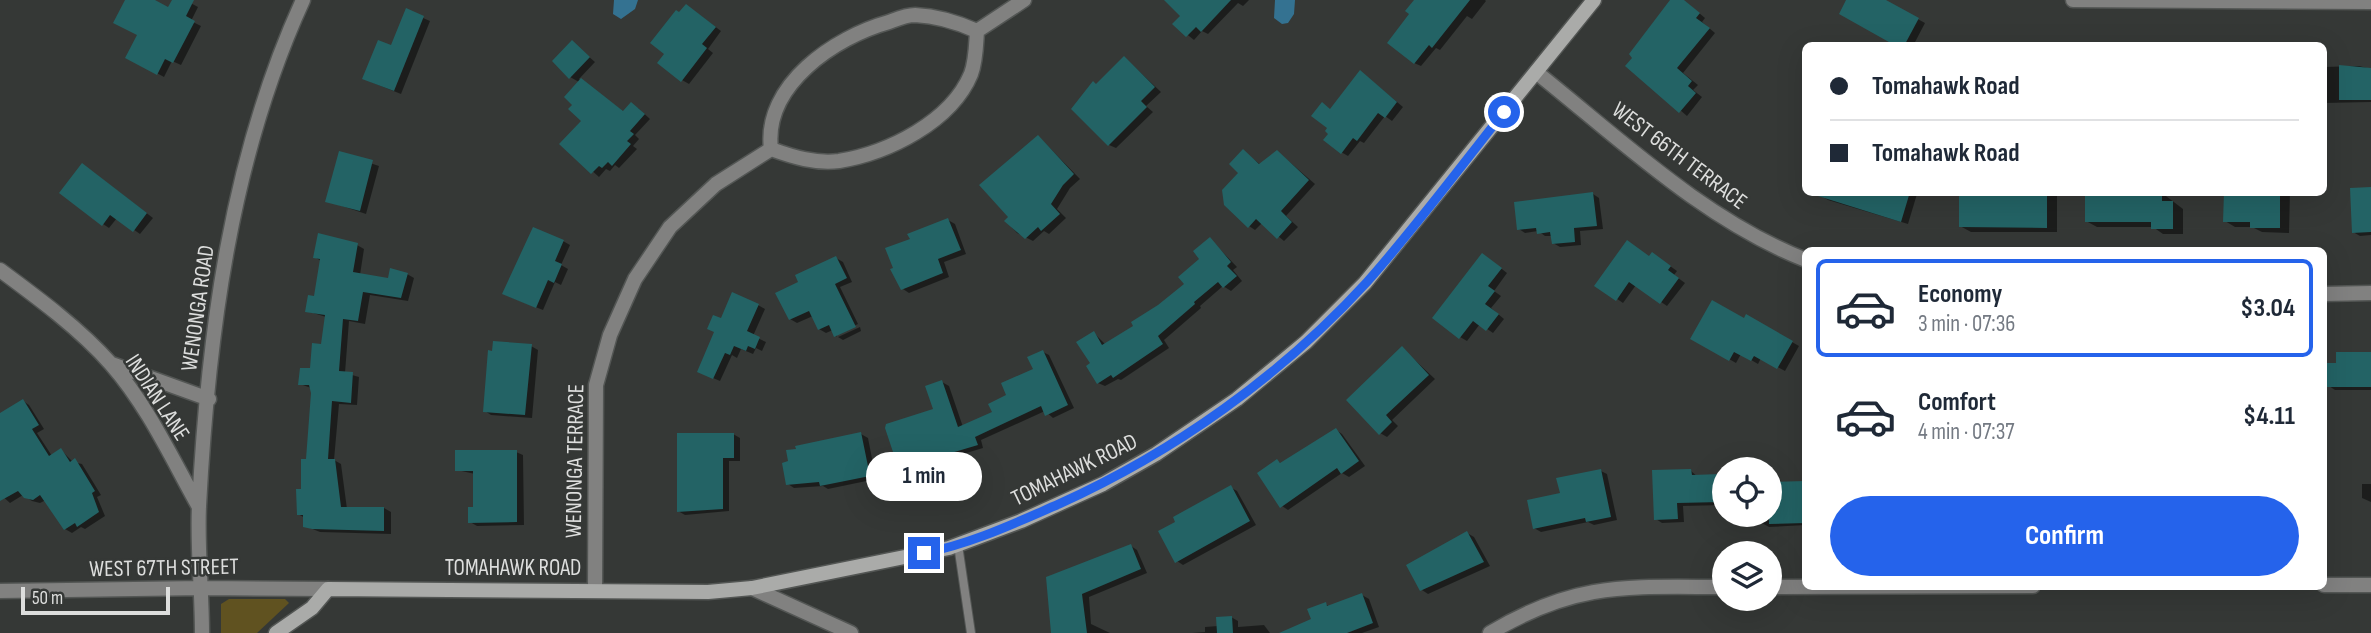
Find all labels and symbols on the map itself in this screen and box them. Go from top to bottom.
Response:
route start [1488,96,1520,128]
street label: WEST 66TH TERRACE [1606,96,1752,216]
street label: WENONGA ROAD [175,243,221,373]
street label: INDIAN LANE [119,349,195,446]
street label: WENONGA TERRACE [560,384,590,538]
street label: TOMAHAWK ROAD [1007,427,1142,512]
callout: 1 min [866,452,982,500]
route end [908,537,940,569]
street label: WEST 67TH STREET [89,553,239,583]
street label: TOMAHAWK ROAD [445,554,581,582]
scale bar [21,584,170,616]

